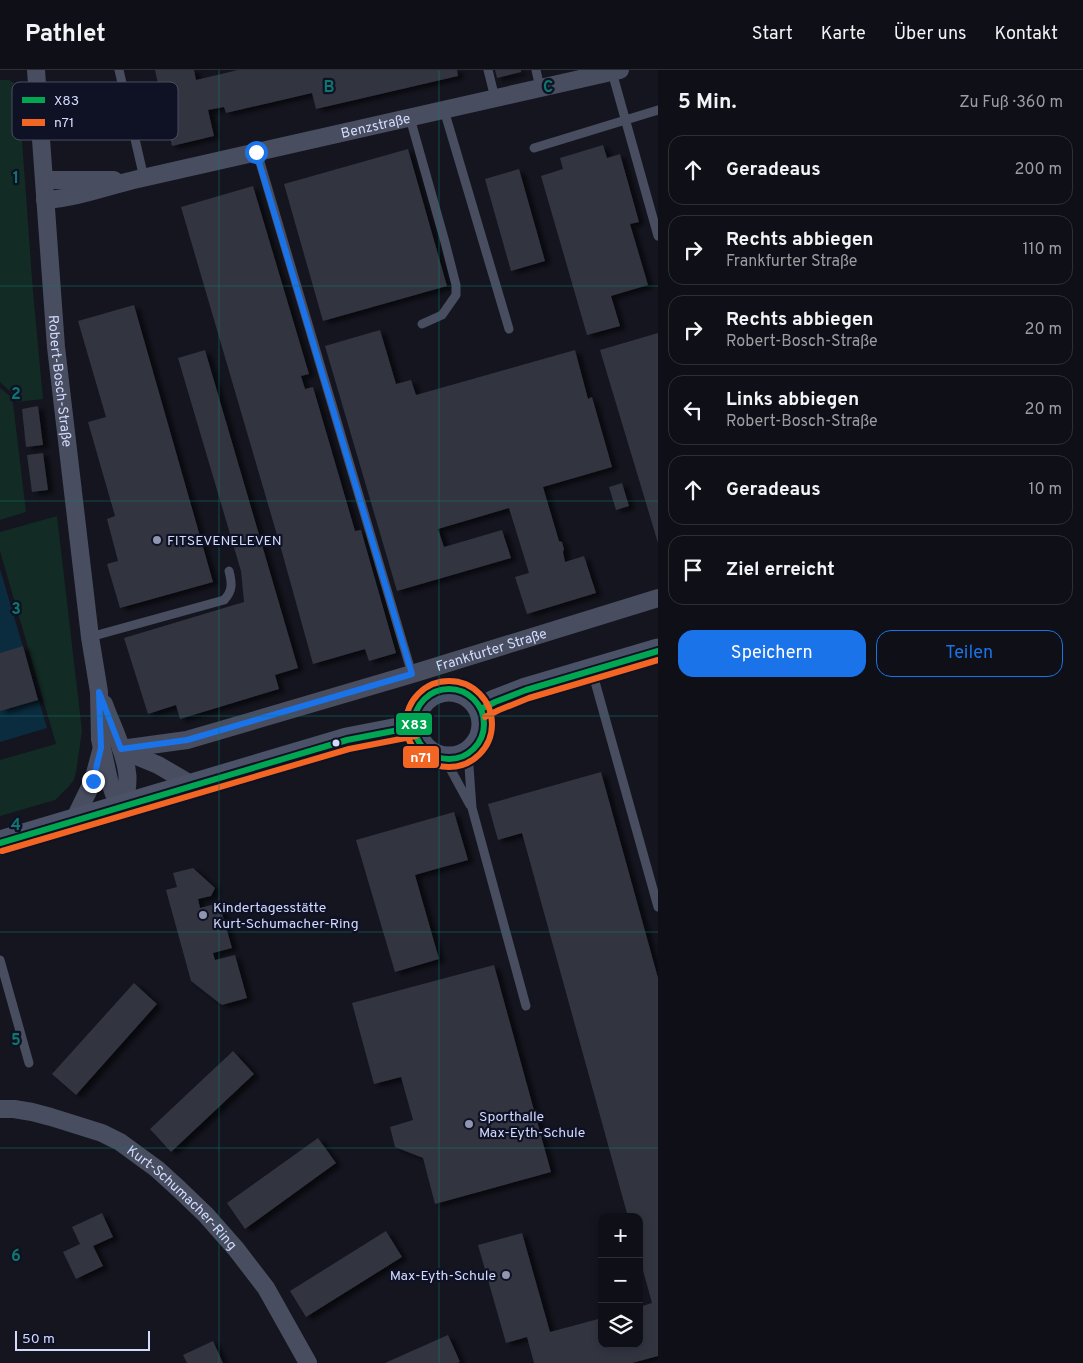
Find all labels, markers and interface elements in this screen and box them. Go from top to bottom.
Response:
text: Pathlet [25,20,106,50]
text: Start [752,23,793,46]
text: Karte [821,23,866,46]
text: Über uns [894,23,966,46]
text: Kontakt [994,23,1058,46]
text: B [323,78,335,98]
text: C [543,78,553,98]
legend [12,82,178,140]
text: 5 Min. [678,89,737,116]
text: X83 [54,93,79,110]
text: Zu Fuß · 360 m [959,93,1063,113]
street label: Benzstraße [339,111,412,143]
text: n71 [54,115,74,132]
route start [245,141,268,164]
icon: ahead [679,156,707,184]
text: Geradeaus [726,158,821,182]
text: 200 m [1014,160,1062,180]
text: 1 [13,169,19,189]
text: Rechts abbiegen [726,228,874,252]
icon: right [679,236,707,264]
text: 110 m [1022,240,1062,260]
text: Frankfurter Straße [726,252,857,272]
text: Rechts abbiegen [726,308,874,332]
street label: Robert-Bosch-Straße [44,314,75,448]
icon: right [679,316,707,344]
text: 20 m [1025,320,1062,340]
text: Robert-Bosch-Straße [726,332,878,352]
text: 2 [11,385,21,405]
text: Links abbiegen [726,388,859,412]
icon: left [679,396,707,424]
text: 20 m [1025,400,1062,420]
text: Robert-Bosch-Straße [726,412,878,432]
icon: ahead [679,476,707,504]
text: Geradeaus [726,478,821,502]
text: 10 m [1028,480,1062,500]
place label: FITSEVENELEVEN [167,533,282,550]
marker: FITSEVENELEVEN [151,534,163,546]
icon: arrive [679,556,707,584]
text: Ziel erreicht [726,558,835,582]
text: 3 [11,600,21,620]
street label: Frankfurter Straße [434,626,549,676]
button: Speichern [678,630,866,677]
button: Teilen [876,630,1063,677]
line badge: X83 [395,712,433,736]
text: X83 [401,717,427,734]
unlabelled marker [331,738,341,748]
line badge: n71 [402,745,440,769]
text: n71 [410,750,432,767]
route end [82,770,105,793]
text: 4 [11,816,21,836]
place label: Kindertagesstätte Kurt-Schumacher-Ring [213,900,359,933]
marker: Kindertagesstätte Kurt-Schumacher-Ring [197,909,209,921]
text: 5 [11,1031,21,1051]
place label: Sporthalle Max-Eyth-Schule [479,1109,585,1142]
marker: Sporthalle Max-Eyth-Schule [463,1118,475,1130]
street label: Kurt-Schumacher-Ring [123,1143,240,1254]
map controls [598,1213,643,1348]
button: + [598,1213,643,1258]
text: 6 [11,1247,21,1267]
button: − [598,1258,643,1303]
place label: Max-Eyth-Schule [390,1268,496,1285]
marker: Max-Eyth-Schule [500,1269,512,1281]
button: layers [598,1303,643,1348]
scale bar [15,1328,150,1351]
text: 50 m [22,1331,55,1348]

